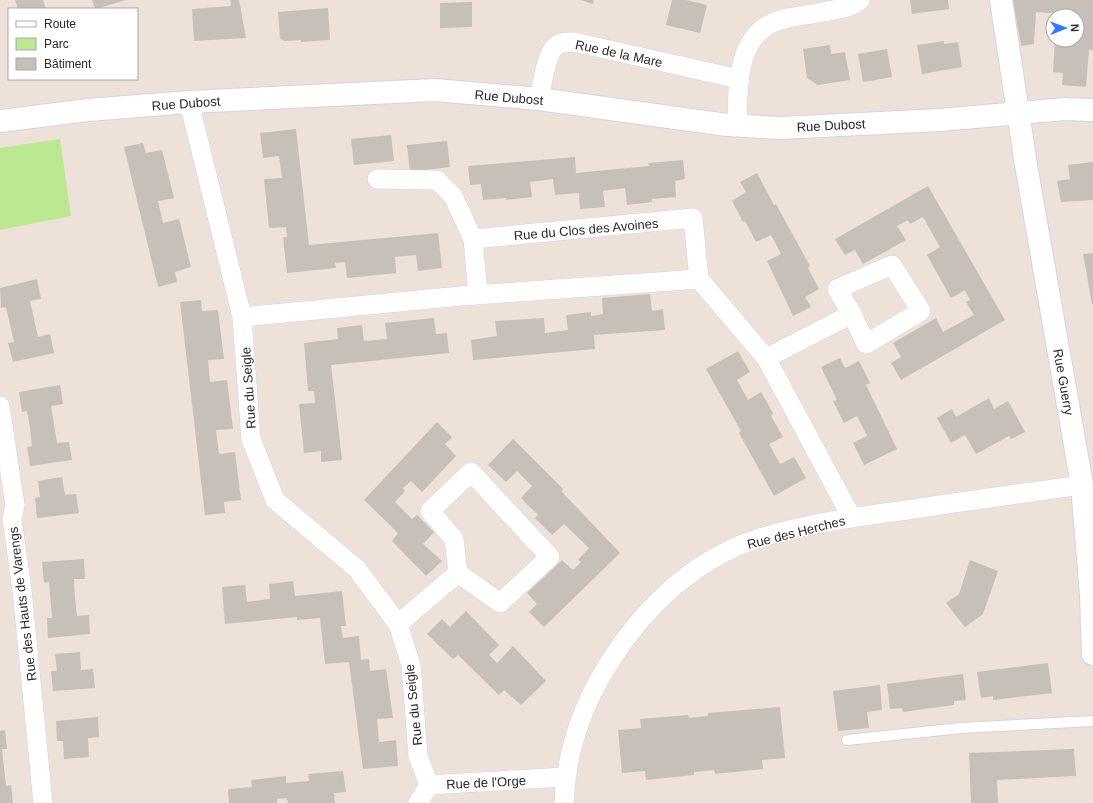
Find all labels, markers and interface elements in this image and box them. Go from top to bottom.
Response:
legend [8,8,138,80]
north arrow [1045,8,1085,48]
text: Route [44,17,76,31]
text: N [1069,24,1081,32]
text: Parc [44,37,69,51]
street label: Rue de la Mare [574,37,664,70]
text: Bâtiment [44,57,92,71]
street label: Rue Dubost [474,87,544,108]
street label: Rue Dubost [151,94,221,113]
street label: Rue Dubost [796,116,866,135]
street label: Rue du Clos des Avoines [513,216,659,243]
street label: Rue du Seigle [238,347,259,429]
street label: Rue Guerry [1050,348,1077,417]
street label: Rue des Herches [746,513,847,552]
street label: Rue des Hauts de Varengs [6,526,39,682]
street label: Rue du Seigle [402,664,425,746]
street label: Rue de l'Orge [446,773,526,792]

